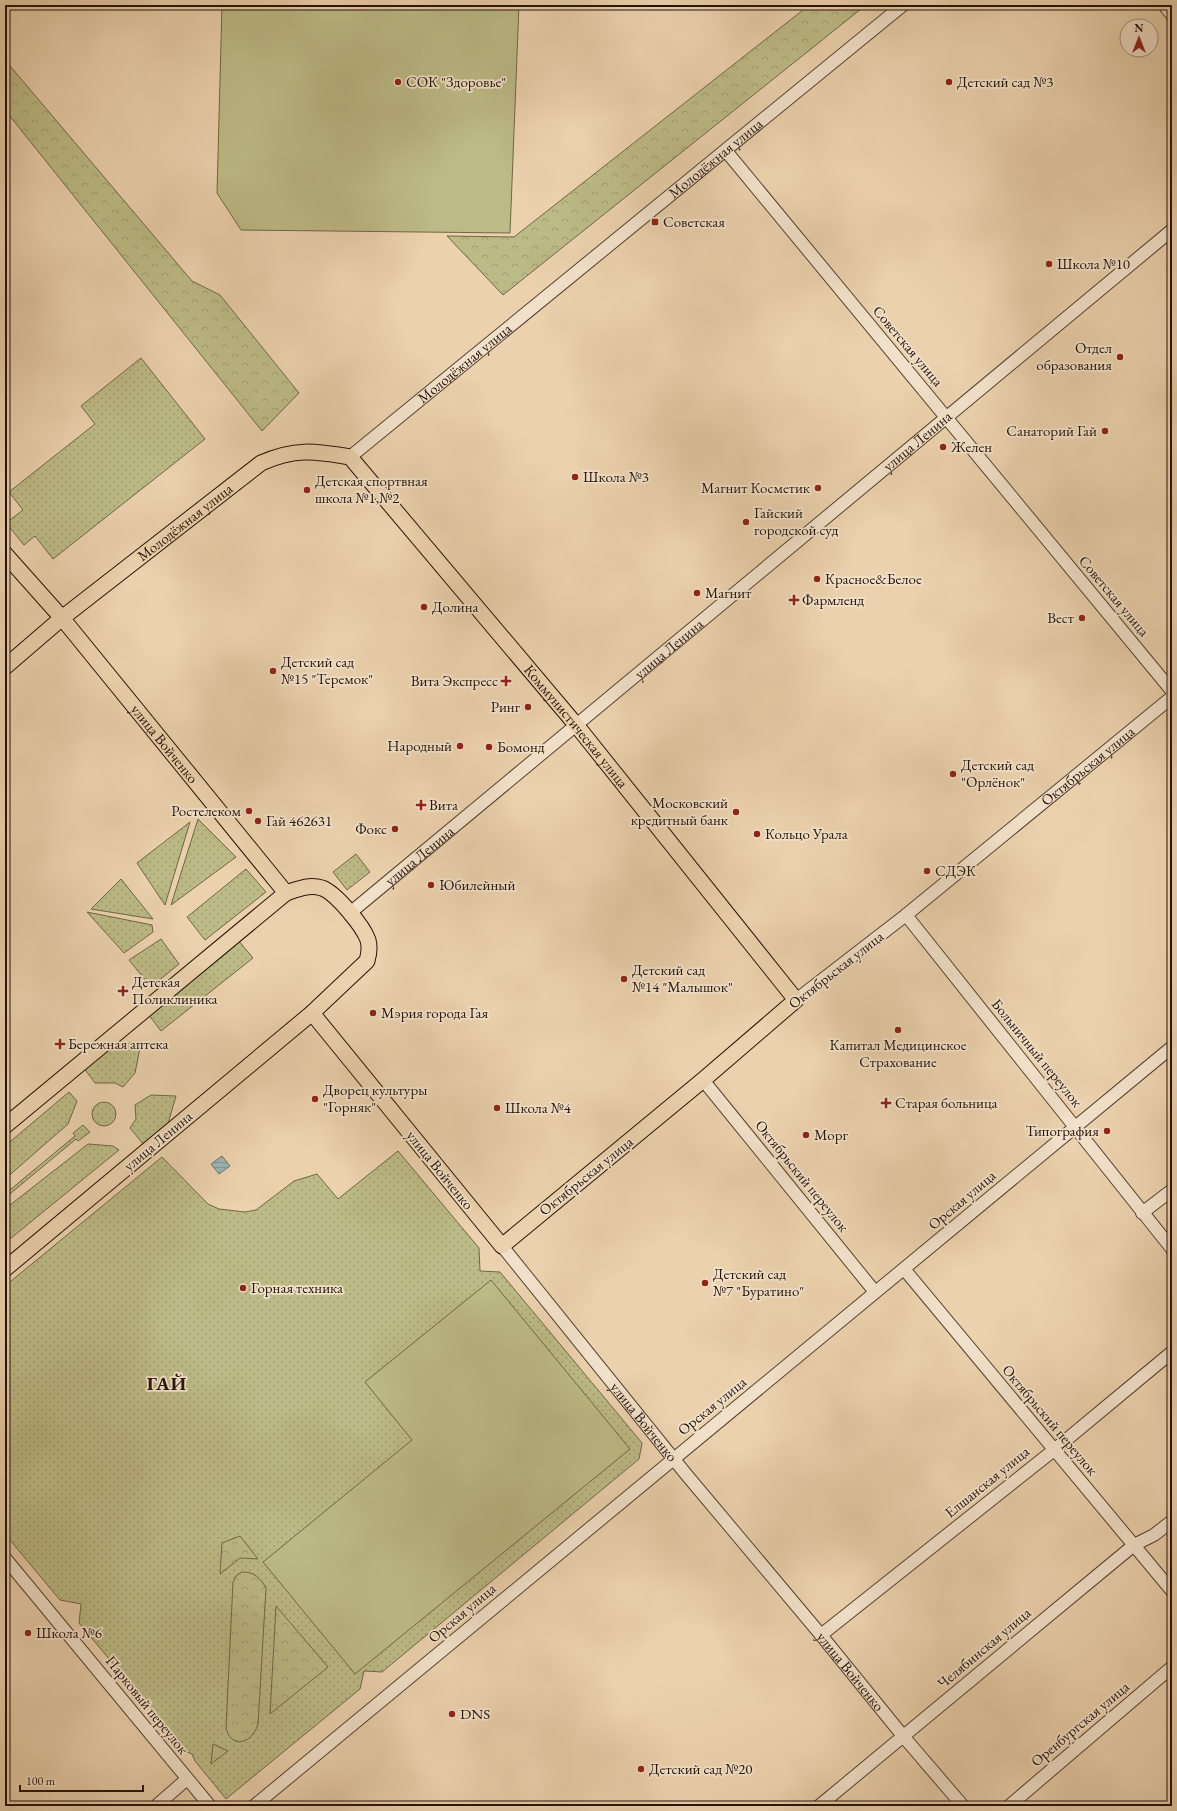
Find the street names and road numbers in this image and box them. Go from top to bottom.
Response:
street label: Молодёжная улица [664,114,766,202]
street label: Советская улица [869,301,948,390]
street label: Молодёжная улица [413,319,515,407]
street label: улица Ленина [879,406,955,475]
street label: Молодёжная улица [133,479,236,565]
street label: Советская улица [1075,551,1154,640]
street label: улица Ленина [630,614,707,683]
street label: Коммунистическая улица [520,660,633,792]
street label: улица Войченко [127,700,203,787]
street label: Октябрьская улица [1037,722,1138,810]
street label: улица Ленина [381,821,458,890]
street label: Октябрьская улица [784,927,887,1013]
street label: Больничный переулок [988,995,1087,1111]
street label: улица Ленина [119,1106,196,1175]
street label: Октябрьский переулок [751,1116,853,1236]
street label: улица Войченко [403,1126,478,1213]
street label: Октябрьская улица [535,1132,637,1219]
street label: Орская улица [924,1166,999,1233]
street label: Октябрьский переулок [998,1360,1102,1479]
street label: Орская улица [674,1372,750,1439]
street label: улица Войченко [606,1378,682,1465]
street label: Елшанская улица [941,1442,1033,1522]
street label: Орская улица [424,1579,499,1646]
street label: Челябинская улица [933,1603,1034,1692]
street label: улица Войченко [813,1627,889,1715]
street label: Парковый переулок [102,1651,193,1758]
street label: Оренбургская улица [1027,1677,1133,1770]

